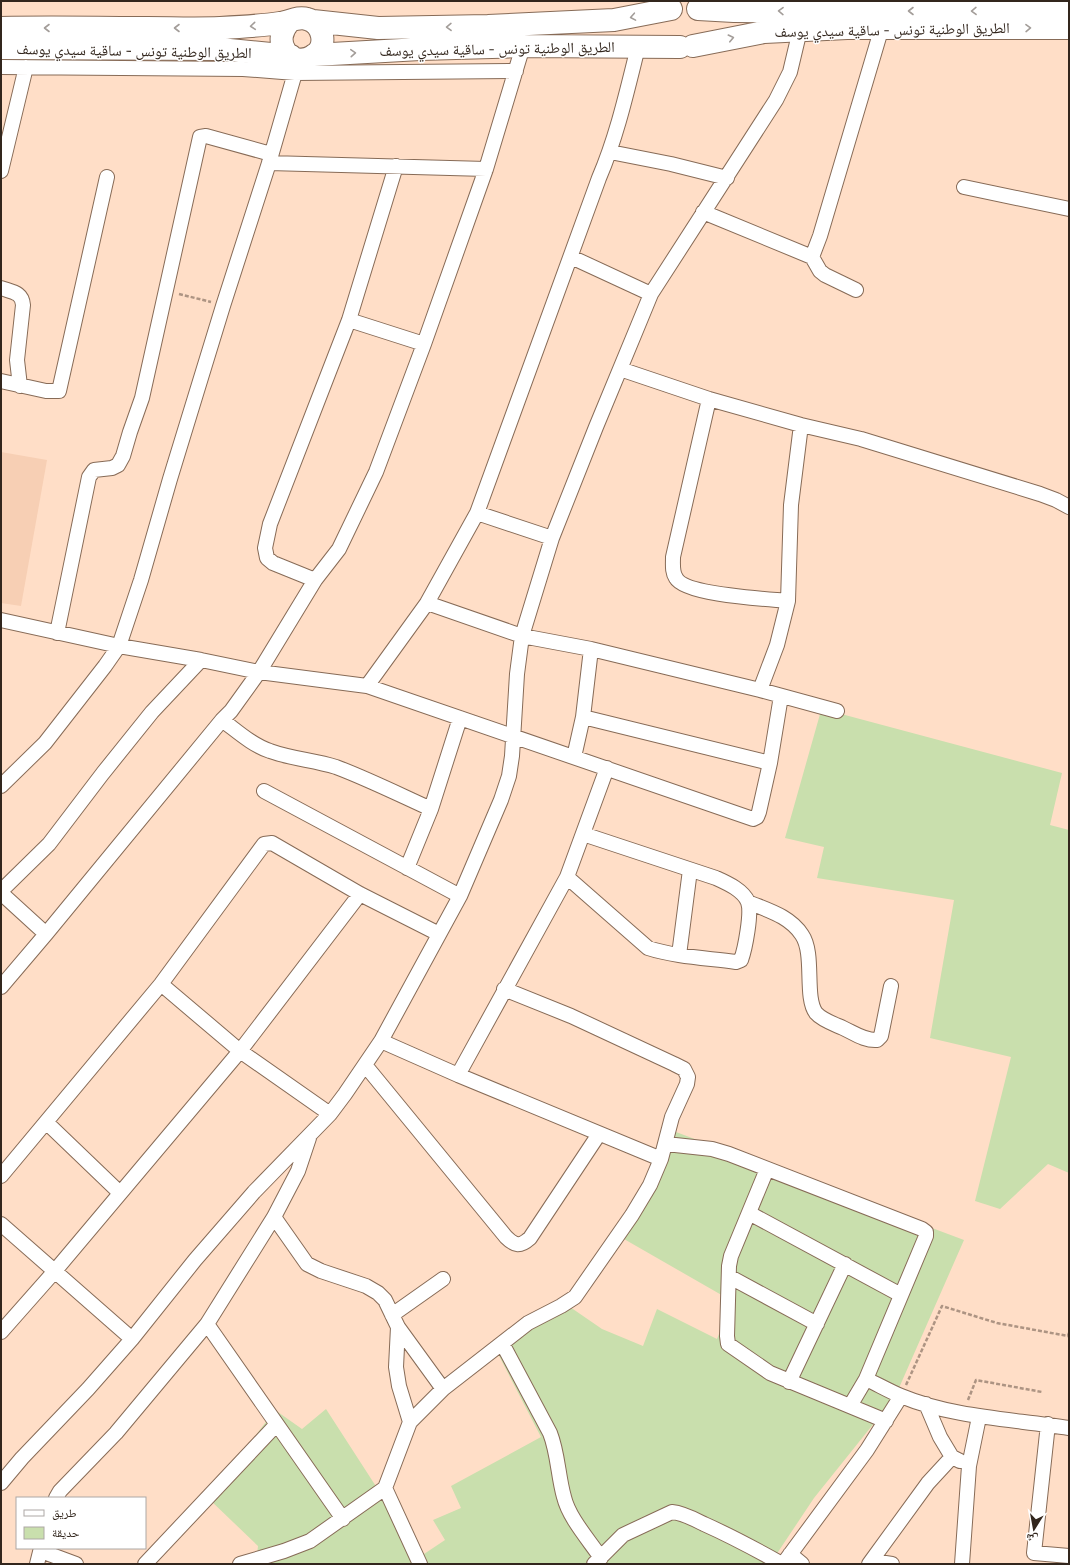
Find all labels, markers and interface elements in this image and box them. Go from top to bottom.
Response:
one-way arrow [778,7,784,15]
one-way arrow [908,7,914,15]
one-way arrow [971,7,977,15]
one-way arrow [630,12,636,21]
street label: الطريق الوطنية تونس - ساقية سيدي يوسف [774,19,1010,44]
one-way arrow [250,21,256,30]
one-way arrow [446,23,452,31]
one-way arrow [44,24,50,32]
one-way arrow [174,24,180,32]
one-way arrow [1025,24,1031,32]
one-way arrow [728,34,734,42]
street label: الطريق الوطنية تونس - ساقية سيدي يوسف [379,38,615,63]
street label: الطريق الوطنية تونس - ساقية سيدي يوسف [16,40,252,65]
one-way arrow [350,49,356,57]
legend [16,1497,146,1549]
text: طريق [52,1506,77,1520]
north arrow [1014,1509,1054,1549]
text: حديقة [52,1526,80,1540]
text: ش [1025,1530,1039,1546]

